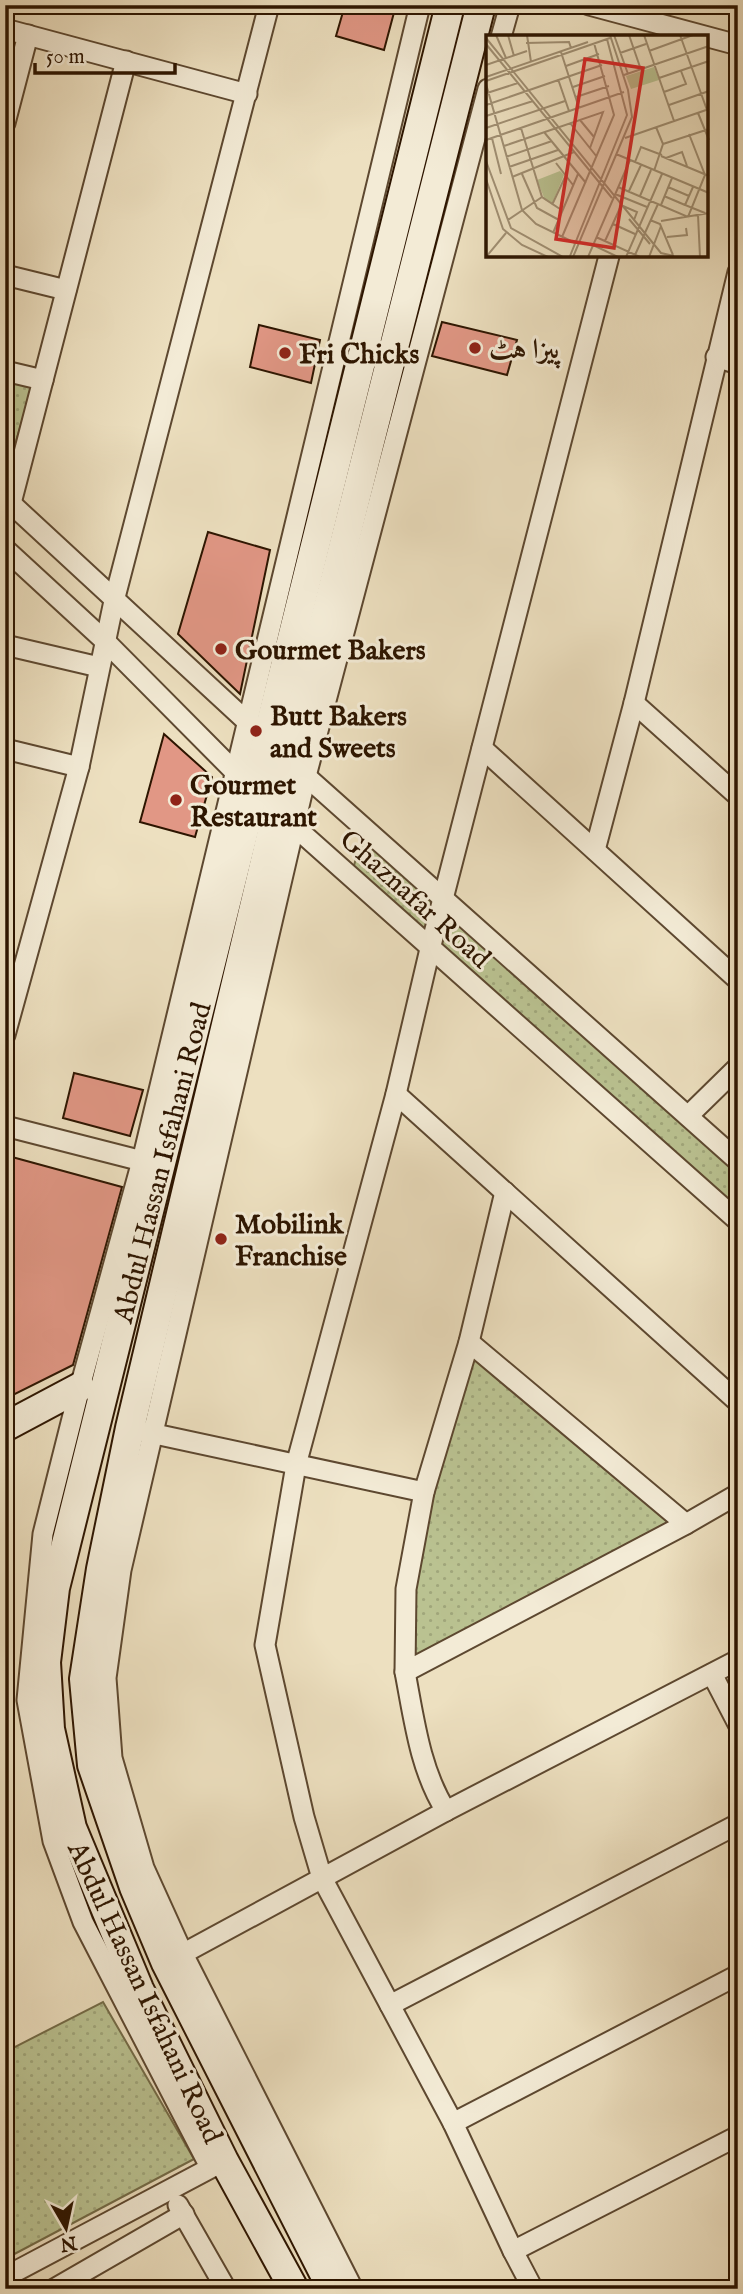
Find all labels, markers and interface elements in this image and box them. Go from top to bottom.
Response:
scale bar [35,32,175,76]
inset map [486,35,708,257]
text: 50 m [46,44,85,71]
place label: پیزا ہٹ [489,333,561,369]
place label: Fri Chicks [299,338,420,373]
marker: پیزا ہٹ [467,340,483,356]
marker: Fri Chicks [277,345,293,361]
place label: Gourmet Bakers [235,634,426,669]
marker: Gourmet Bakers [213,641,229,657]
place label: Butt Bakers and Sweets [270,700,407,767]
marker: Butt Bakers and Sweets [248,723,264,739]
place label: Gourmet Restaurant [190,769,317,836]
marker: Gourmet Restaurant [168,792,184,808]
street label: Ghaznafar Road [332,823,497,977]
street label: Abdul Hassan Isfahani Road [107,999,221,1328]
place label: Mobilink Franchise [235,1208,347,1275]
marker: Mobilink Franchise [213,1231,229,1247]
street label: Abdul Hassan Isfahani Road [58,1836,229,2150]
north arrow [32,2192,102,2262]
text: N [58,2230,79,2256]

